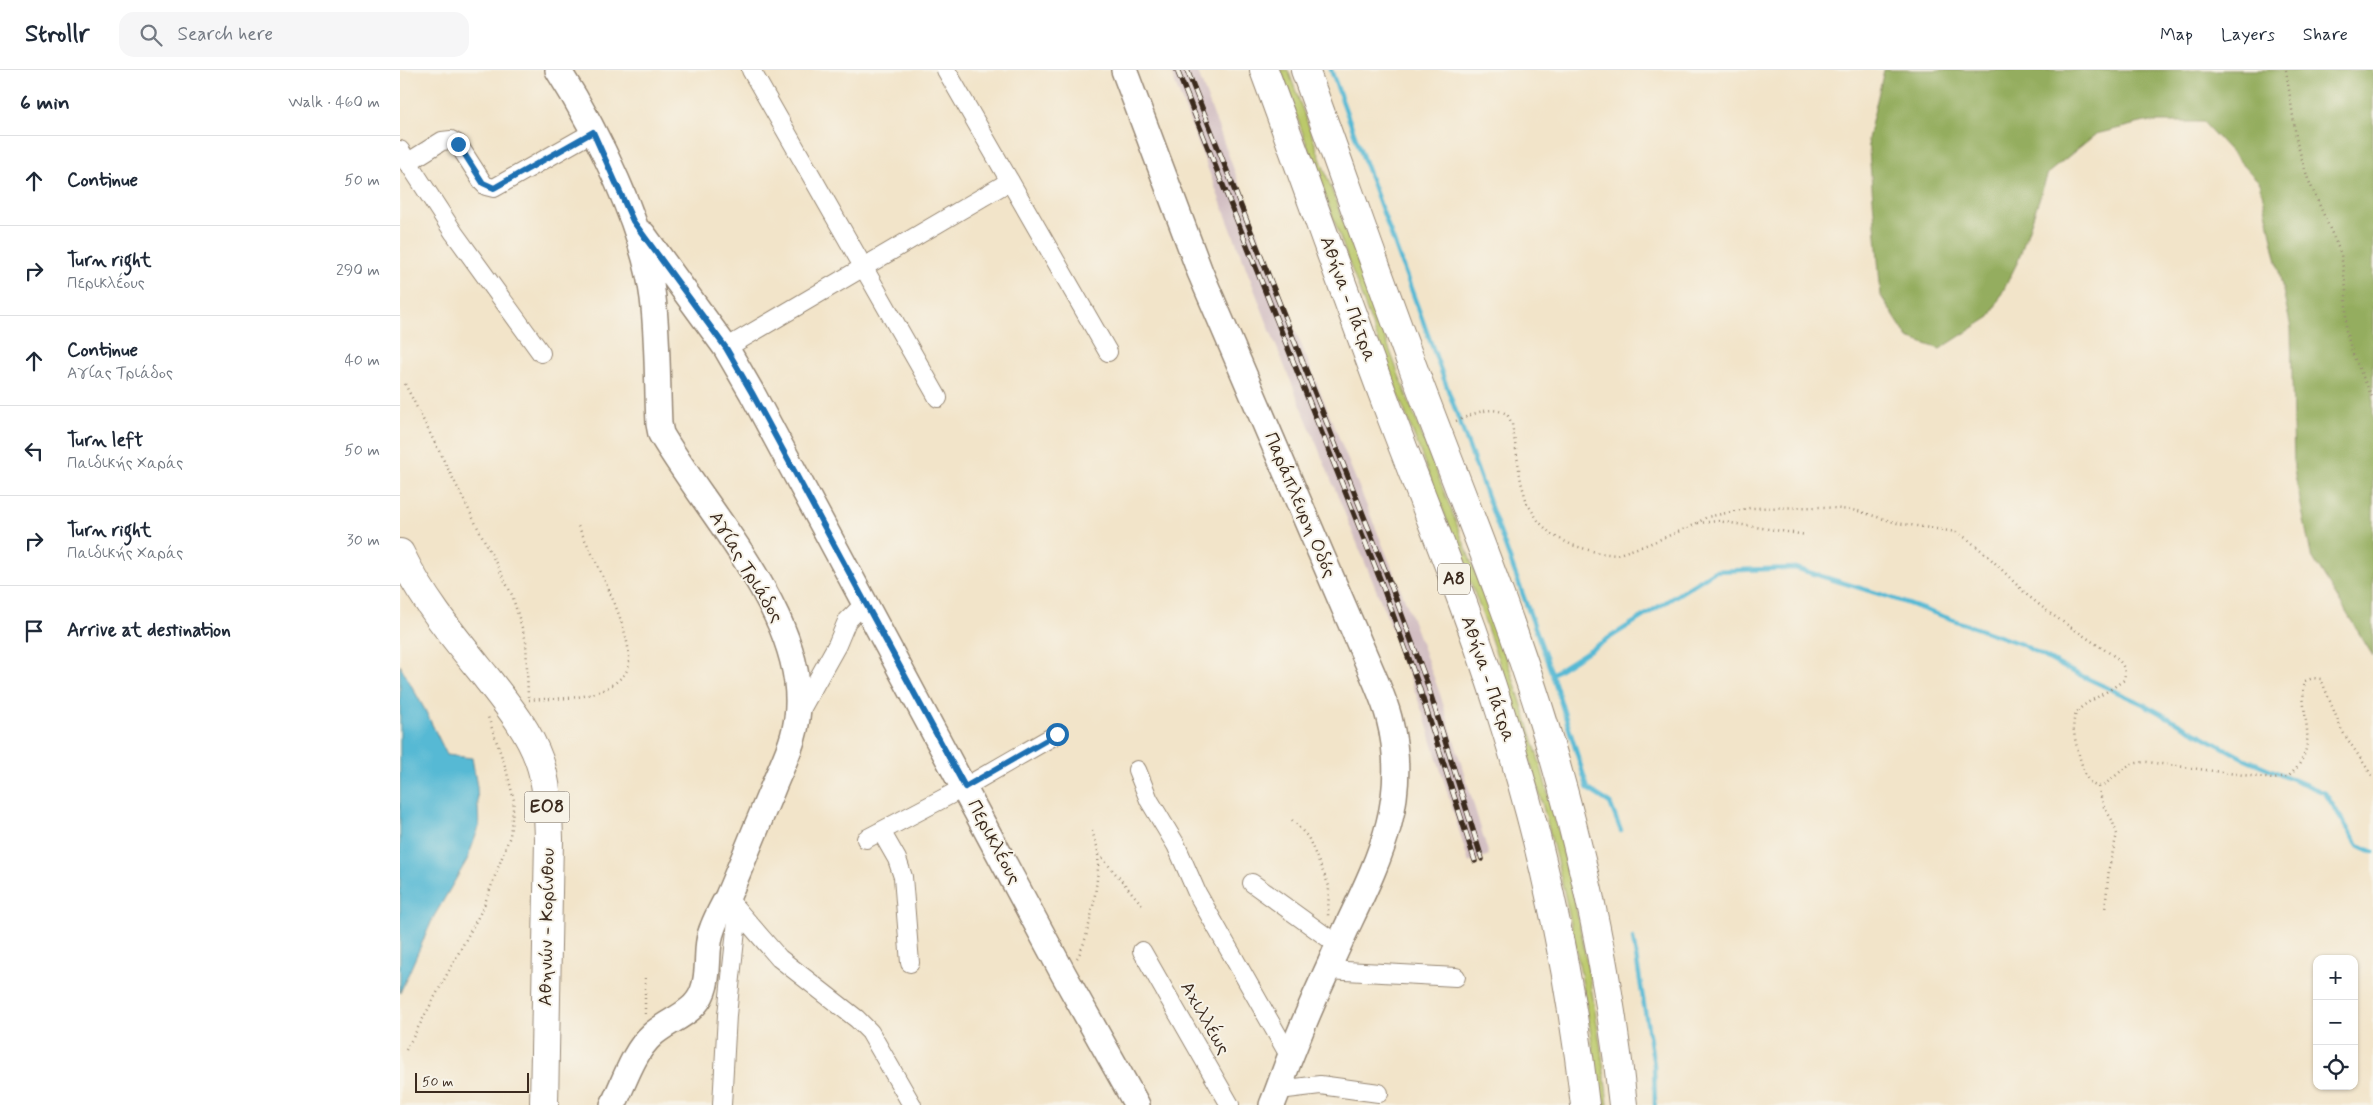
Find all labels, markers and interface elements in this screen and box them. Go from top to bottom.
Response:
search box [119,12,469,57]
text: Strollr [25,19,89,50]
icon: search [137,21,165,49]
text: Search here [177,22,273,47]
text: Map [2160,23,2193,47]
text: Layers [2221,23,2275,47]
text: Share [2303,23,2348,47]
text: 6 min [20,89,70,117]
text: Walk · 460 m [288,92,380,113]
route end [447,133,470,156]
icon: ahead [20,167,48,195]
text: Continue [67,168,138,193]
text: 50 m [344,170,380,191]
street label: Αθήνα - Πάτρα [1314,233,1382,365]
text: Turn right [67,248,151,273]
icon: right [20,257,48,285]
text: 290 m [336,260,380,281]
text: Περικλέους [67,273,145,294]
text: Continue [67,338,138,363]
icon: ahead [20,347,48,375]
text: 40 m [344,350,380,371]
text: Αγίας Τριάδος [67,363,173,384]
text: Turn left [67,428,143,453]
street label: Παράπλευρη Οδός [1258,428,1342,582]
icon: left [20,437,48,465]
text: 50 m [344,440,380,461]
text: Παιδικής Χαράς [67,453,183,474]
street label: Αγίας Τριάδος [703,507,789,627]
text: Turn right [67,518,151,543]
icon: right [20,527,48,555]
text: 30 m [347,530,380,551]
text: Παιδικής Χαράς [67,543,183,564]
road number: Α8 [1438,564,1470,594]
street label: Αθήνα - Πάτρα [1455,613,1521,745]
icon: arrive [20,617,48,645]
text: Arrive at destination [67,618,231,643]
route start [1046,723,1069,746]
road number: ΕΟ8 [524,792,570,822]
street label: Περικλέους [961,795,1027,889]
street label: Αθηνών - Κορίνθου [533,848,561,1006]
map controls [2313,955,2358,1090]
button: + [2313,955,2358,1000]
street label: Αχιλλέως [1174,977,1236,1059]
button: − [2313,1000,2358,1045]
button: locate [2313,1045,2358,1090]
scale bar [415,1070,529,1093]
text: 50 m [422,1073,453,1091]

